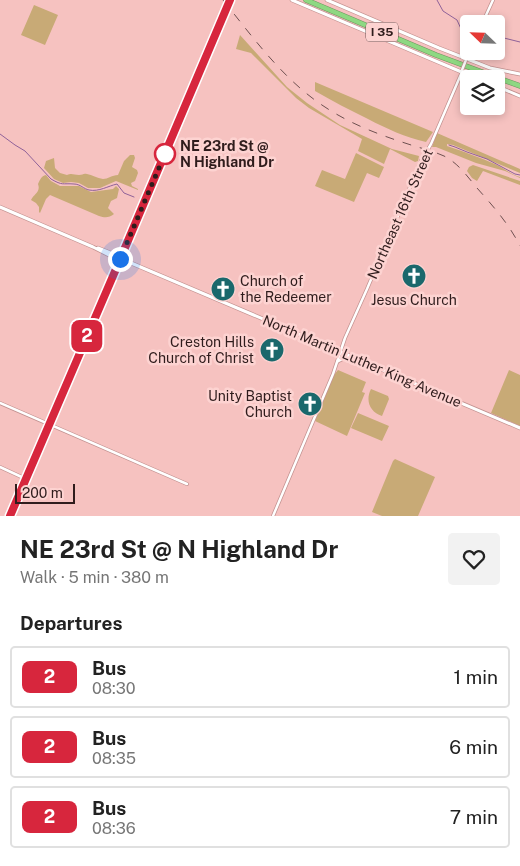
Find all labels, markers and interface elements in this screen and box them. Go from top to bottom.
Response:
north arrow [460,15,505,60]
map controls [460,15,505,115]
road number: I 35 [366,22,398,42]
button: layers [460,70,505,115]
place label: NE 23rd St @ N Highland Dr [180,138,274,170]
marker: NE 23rd St @ N Highland Dr [154,143,176,165]
street label: Northeast 16th Street [364,146,436,282]
your location [108,247,133,272]
church icon: Jesus Church [401,263,427,289]
place label: Church of the Redeemer [240,273,332,305]
church icon: Church of the Redeemer [210,276,236,302]
place label: Jesus Church [371,292,457,308]
street label: North Martin Luther King Avenue [260,312,464,410]
line badge: 2 [71,320,103,352]
text: 2 [81,325,93,346]
place label: Creston Hills Church of Christ [148,334,254,366]
church icon: Creston Hills Church of Christ [259,337,285,363]
place label: Unity Baptist Church [208,388,292,420]
church icon: Unity Baptist Church [297,391,323,417]
scale bar [15,481,75,504]
text: 200 m [22,485,63,501]
button: heart [448,533,500,585]
text: NE 23rd St @ N Highland Dr [20,535,338,563]
text: Walk · 5 min · 380 m [20,568,169,587]
text: Departures [20,612,123,634]
text: Bus [92,657,126,679]
text: 2 [44,666,55,687]
text: 1 min [453,666,498,688]
text: 08:30 [92,679,135,698]
text: Bus [92,727,126,749]
text: 2 [44,736,55,757]
text: 6 min [449,736,498,758]
text: 08:35 [92,749,136,768]
text: Bus [92,797,126,819]
text: 2 [44,806,55,827]
text: 7 min [450,806,498,828]
text: 08:36 [92,819,136,838]

